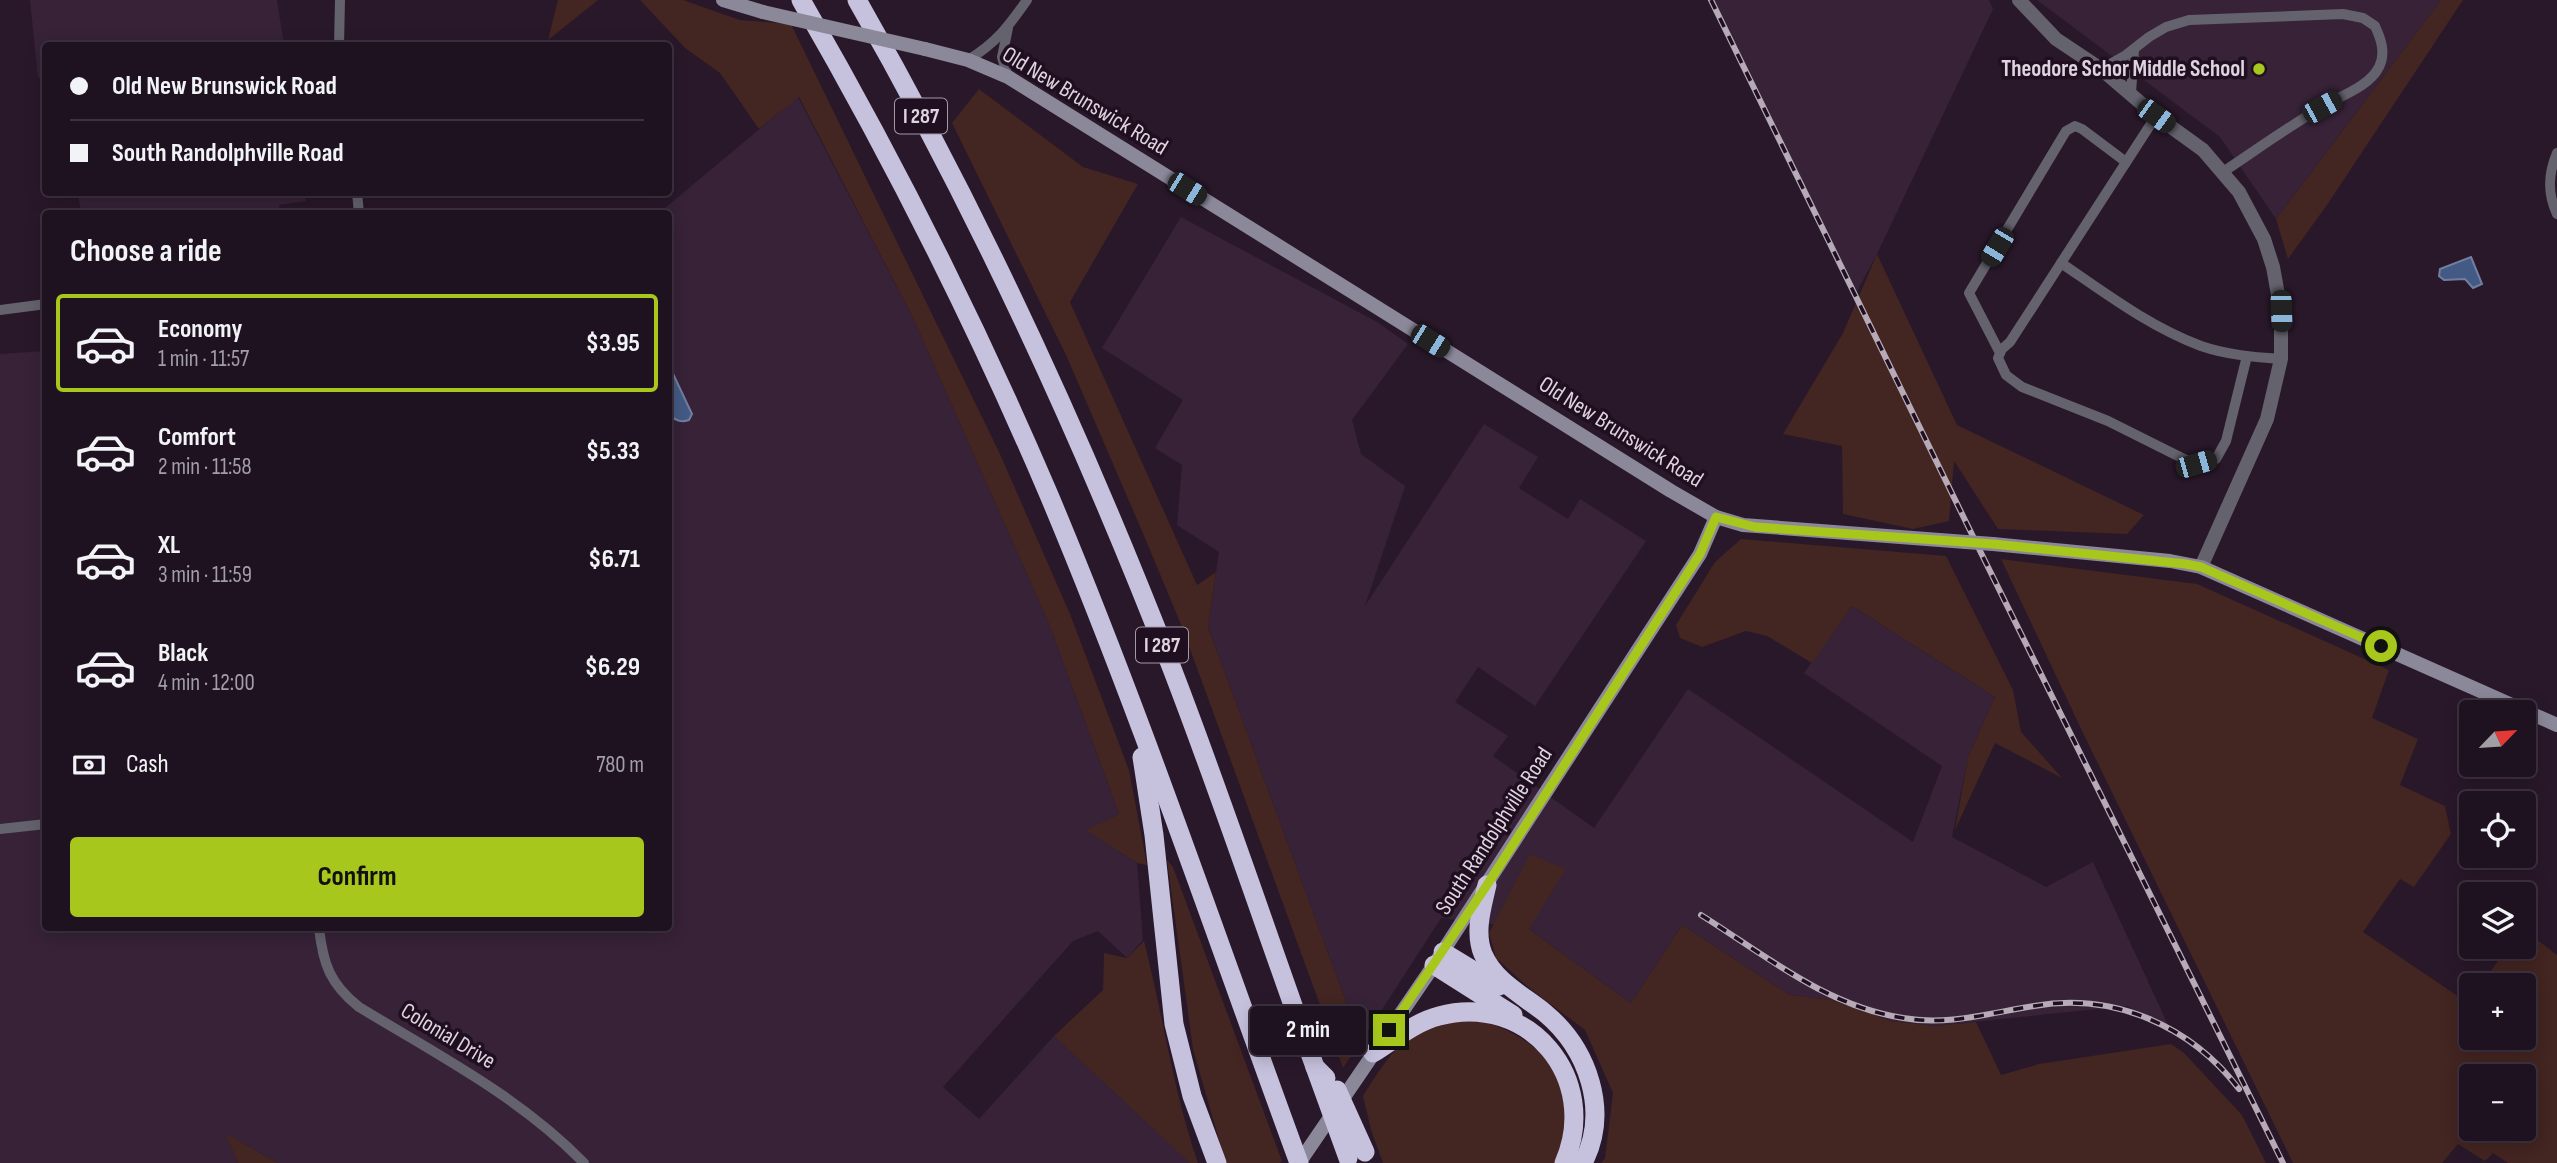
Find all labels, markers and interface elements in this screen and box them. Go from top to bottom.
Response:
street label: Old New Brunswick Road [997,41,1173,161]
place label: Theodore Schor Middle School [2001,55,2245,83]
marker: Theodore Schor Middle School [2251,61,2267,77]
text: Old New Brunswick Road [112,71,337,102]
car [2299,88,2346,126]
car [2133,95,2180,137]
road number: I 287 [895,99,947,134]
text: South Randolphville Road [112,138,344,169]
car [1164,169,1211,209]
car [1978,224,2017,270]
text: Choose a ride [70,232,222,271]
car [2270,290,2293,332]
icon: car [74,312,137,375]
text: Economy [158,314,242,345]
car [1407,321,1454,361]
text: $3.95 [586,328,640,359]
text: 1 min · 11:57 [158,345,249,373]
street label: Old New Brunswick Road [1534,370,1708,494]
icon: car [74,420,137,483]
text: Comfort [158,422,236,453]
text: $5.33 [586,436,640,467]
car [2173,448,2220,480]
text: 2 min · 11:58 [158,453,252,481]
icon: car [74,528,137,591]
text: XL [158,530,180,561]
text: $6.71 [588,544,640,575]
text: 3 min · 11:59 [158,561,252,589]
road number: I 287 [1136,628,1188,662]
route start [2365,630,2397,662]
icon: car [74,636,137,699]
text: Black [158,638,208,669]
text: $6.29 [585,652,640,683]
text: 4 min · 12:00 [158,669,255,697]
north arrow [2459,700,2536,777]
map controls [2459,700,2536,1141]
street label: South Randolphville Road [1429,742,1559,920]
icon: cash [70,746,108,784]
text: Cash [126,749,169,780]
text: 780 m [596,751,644,779]
button: locate [2459,791,2536,868]
button: Confirm [70,837,644,917]
button: layers [2459,882,2536,959]
button: + [2459,973,2536,1050]
street label: Colonial Drive [396,997,500,1075]
callout: 2 min [1249,1006,1364,1054]
route end [1373,1014,1405,1046]
text: 2 min [1286,1016,1330,1044]
button: − [2459,1064,2536,1141]

